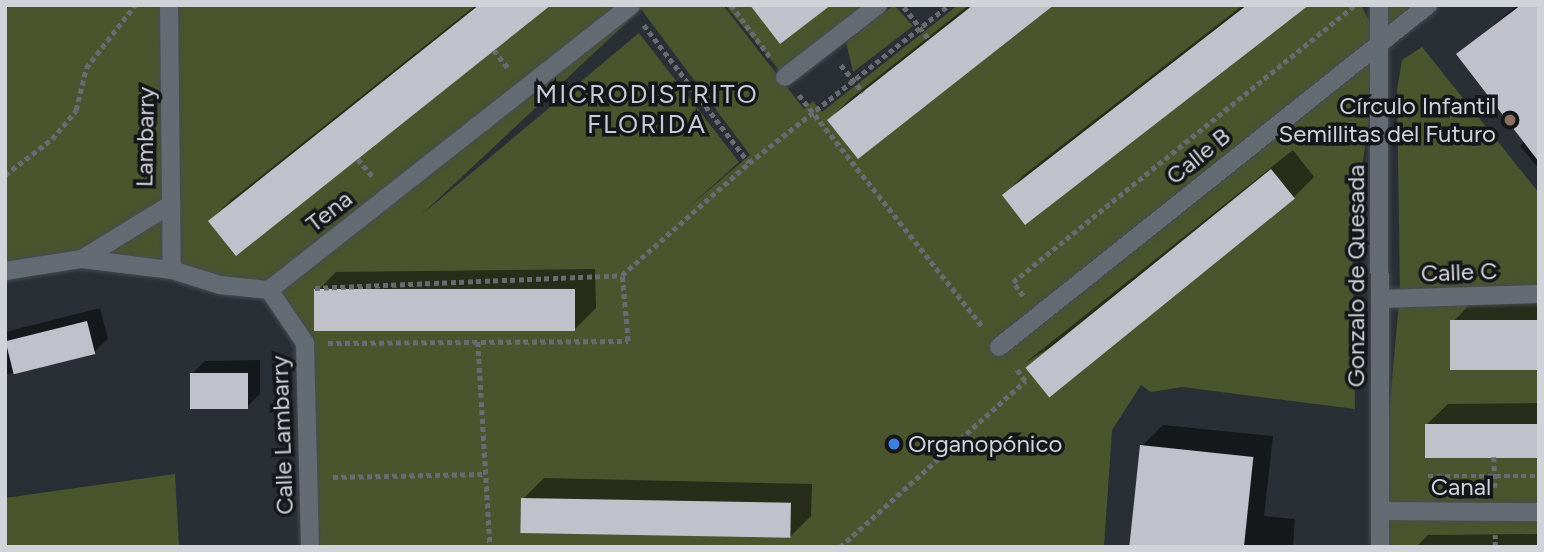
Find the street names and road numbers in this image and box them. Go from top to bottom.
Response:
street label: Lambarry [130,87,160,187]
street label: Calle B [1160,122,1236,190]
street label: Gonzalo de Quesada [1342,165,1370,387]
street label: Tena [300,184,358,238]
street label: Calle C [1420,256,1498,288]
street label: Calle Lambarry [265,355,299,515]
street label: Canal [1431,473,1491,501]

